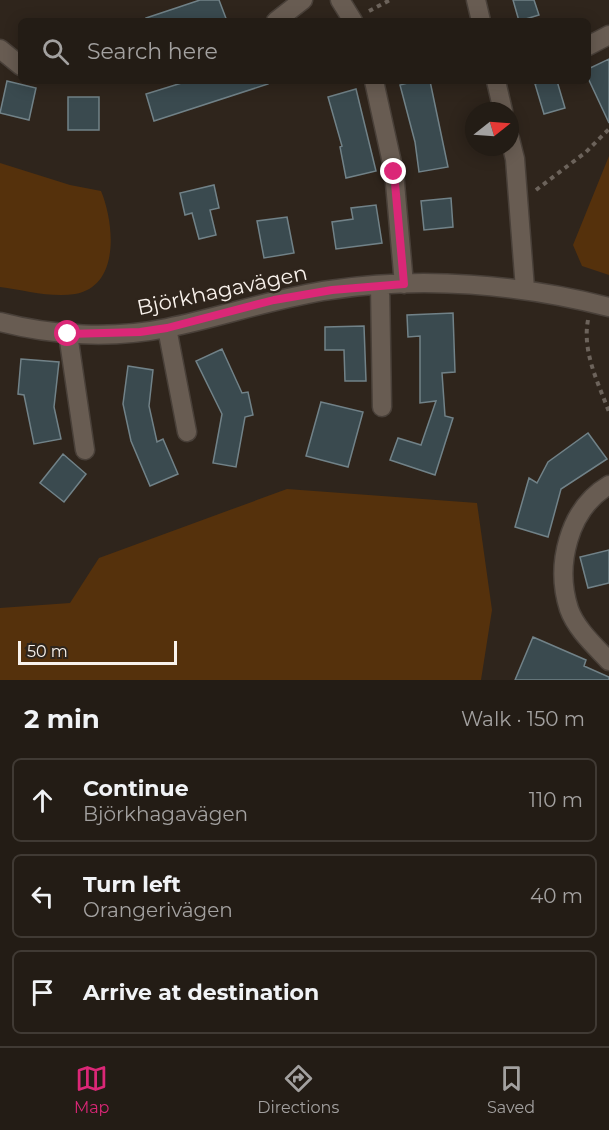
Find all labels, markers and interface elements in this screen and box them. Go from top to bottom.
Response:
search box [18,18,591,84]
icon: search [39,35,72,68]
text: Search here [87,38,218,65]
north arrow [465,102,519,156]
route end [380,158,406,184]
street label: Björkhagavägen [135,260,309,320]
route start [54,320,80,346]
scale bar [18,638,177,666]
text: 50 m [27,642,68,661]
text: 2 min [24,703,100,735]
text: Walk · 150 m [461,707,585,731]
text: Continue [83,775,189,802]
icon: ahead [26,784,59,817]
text: 110 m [529,788,583,812]
text: Björkhagavägen [83,802,248,826]
text: Turn left [83,871,181,898]
icon: left [26,880,59,913]
text: 40 m [530,884,583,908]
text: Orangerivägen [83,898,233,922]
icon: arrive [26,976,59,1009]
text: Arrive at destination [83,979,319,1006]
tab: Map [74,1062,109,1117]
tab: Directions [257,1062,339,1117]
tab: Saved [487,1062,535,1117]

